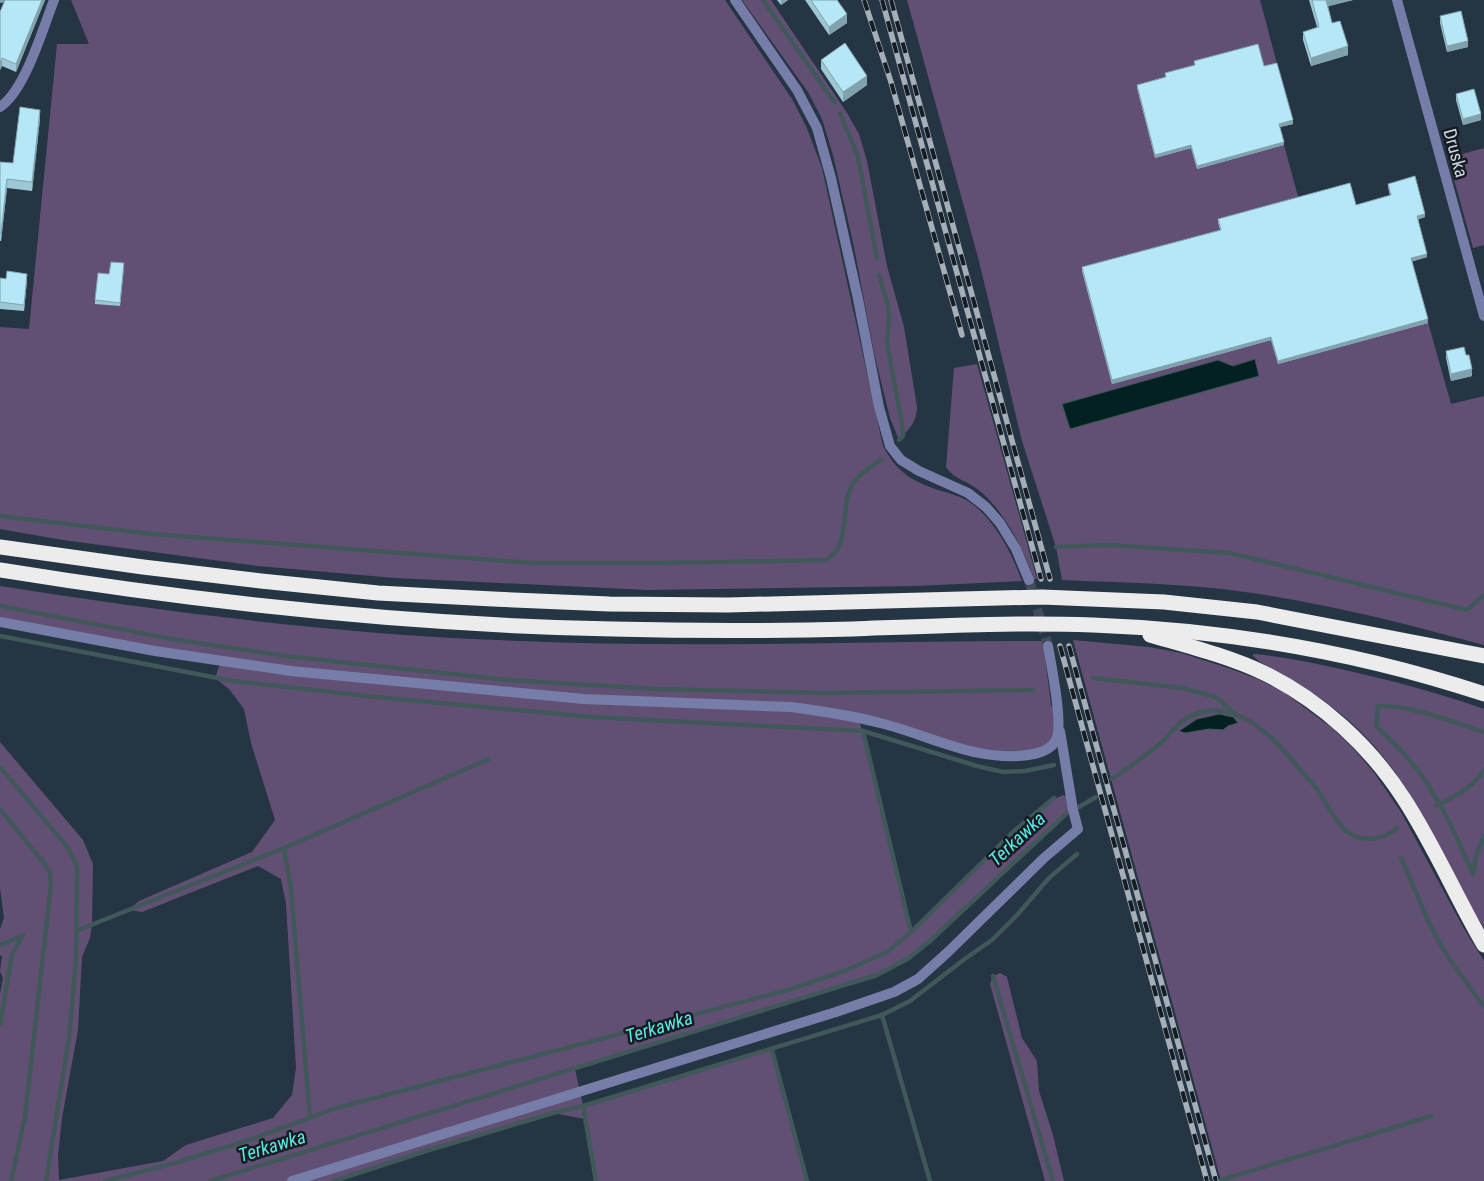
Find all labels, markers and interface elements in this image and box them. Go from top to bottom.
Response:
street label: Druska [1439,126,1473,180]
water label: Terkawka [984,807,1050,871]
water label: Terkawka [623,1006,695,1048]
water label: Terkawka [236,1125,308,1167]

